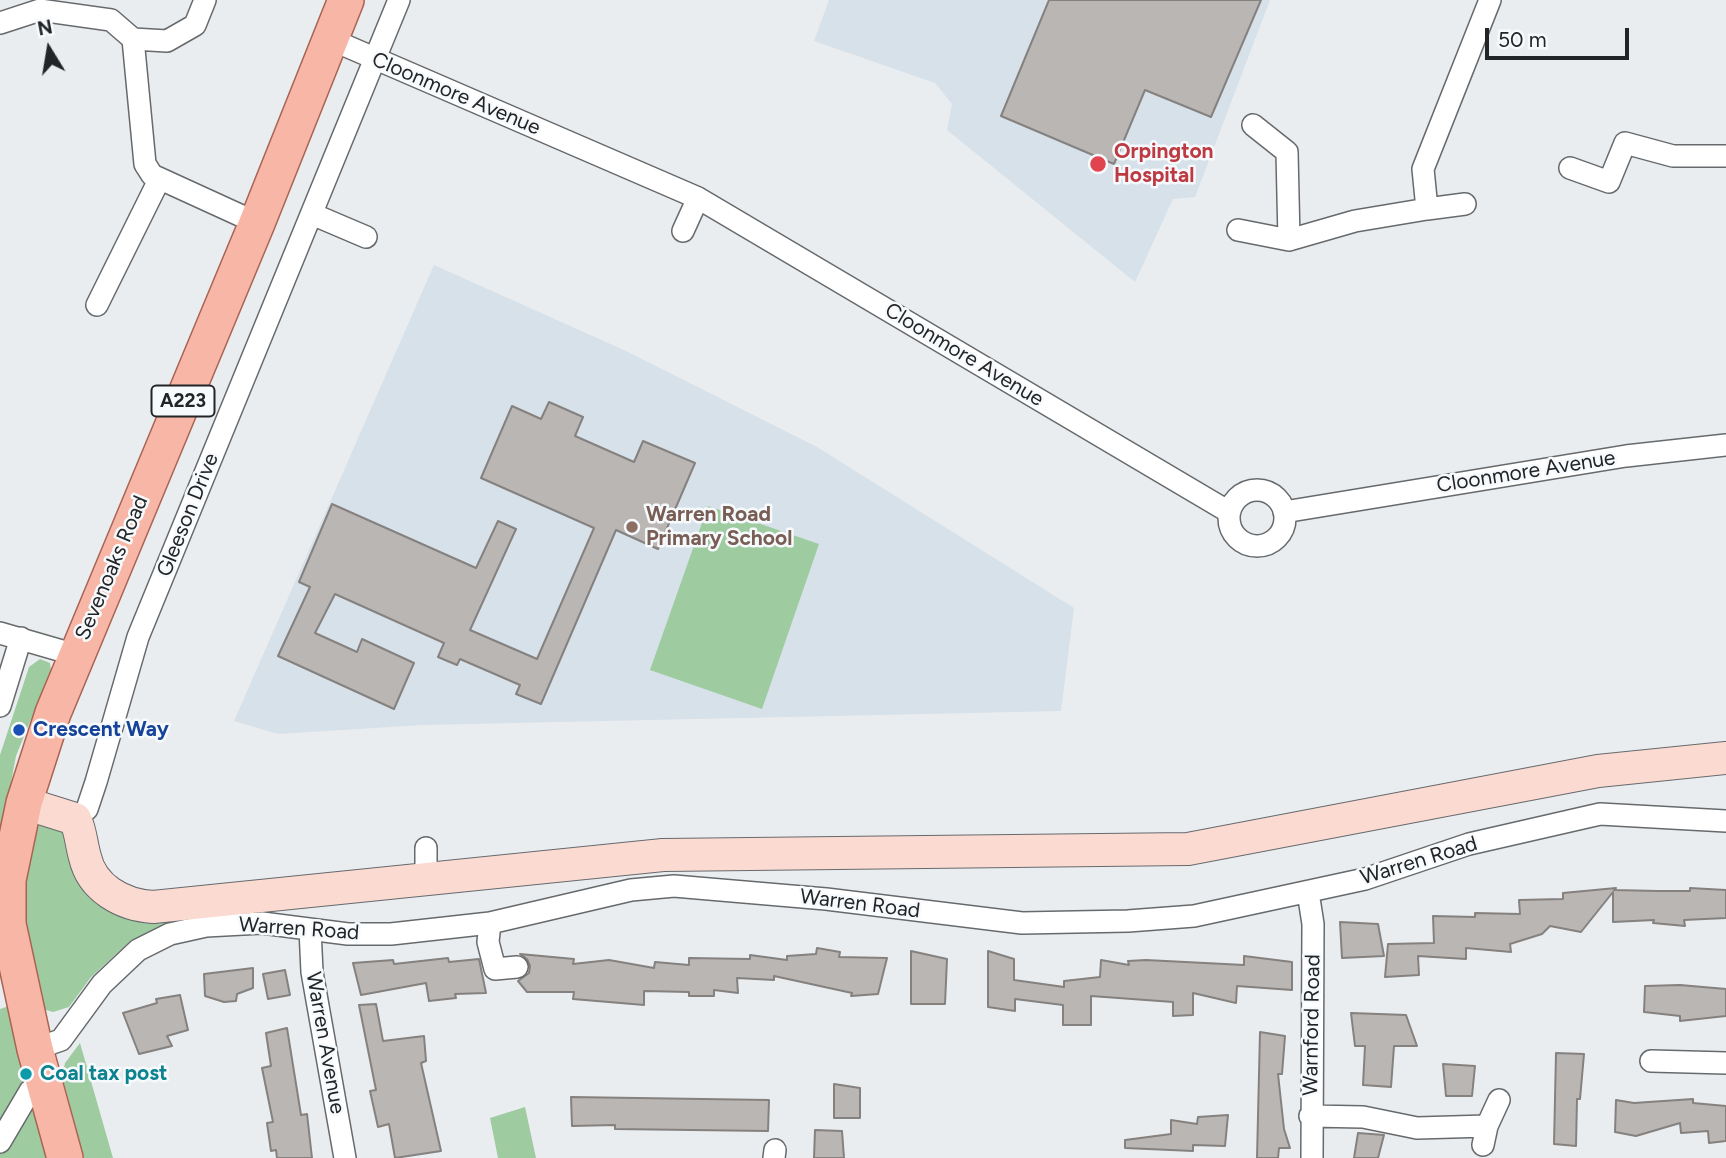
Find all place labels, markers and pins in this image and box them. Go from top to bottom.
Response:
place label: Orpington Hospital [1114,139,1214,189]
marker: Orpington Hospital [1088,154,1108,174]
place label: Warren Road Primary School [646,502,792,552]
marker: Warren Road Primary School [624,519,640,535]
place label: Crescent Way [33,717,169,743]
marker: Crescent Way [11,722,27,738]
place label: Coal tax post [40,1061,168,1087]
marker: Coal tax post [18,1066,34,1082]

